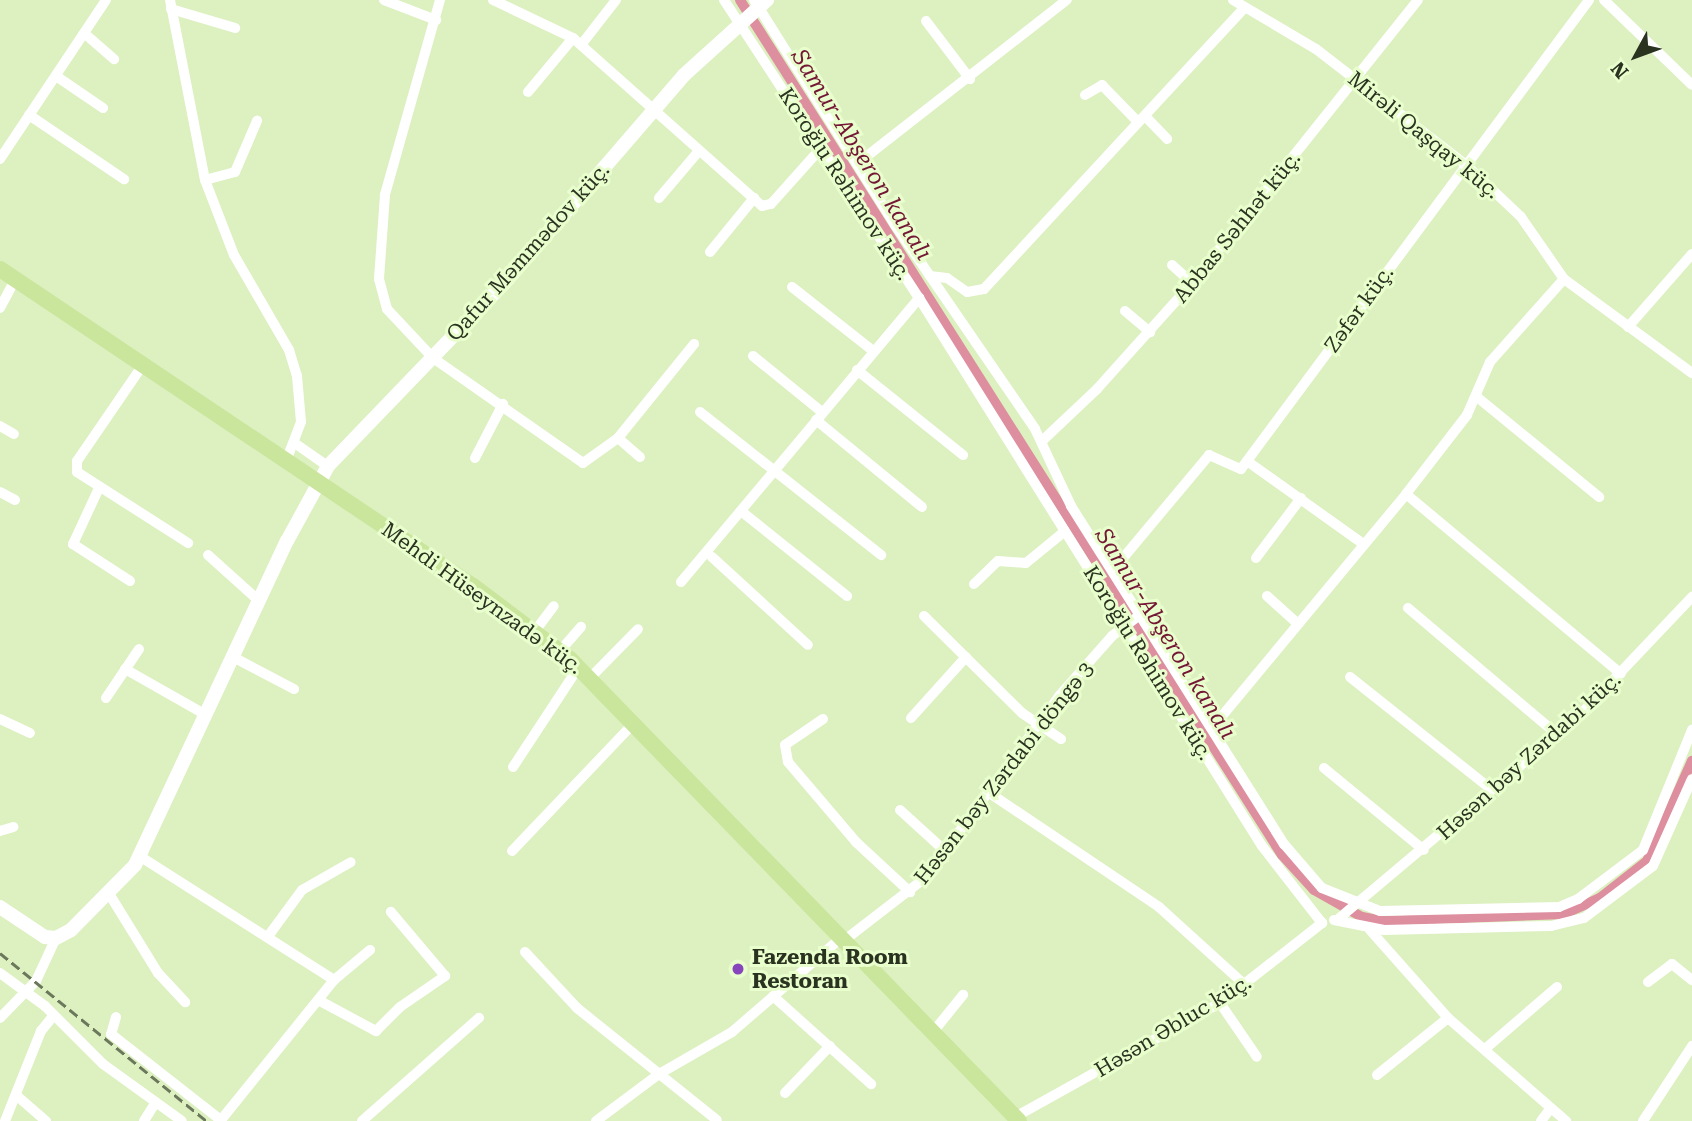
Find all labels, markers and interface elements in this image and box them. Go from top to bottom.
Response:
north arrow [1601,21,1671,91]
water label: Samur-Abşeron kanalı [785,44,937,266]
text: N [1606,57,1633,83]
street label: Mirəli Qaşqay küç. [1343,66,1505,204]
street label: Koroğlu Rəhimov küç. [773,83,917,285]
street label: Abbas Səhhət küç. [1168,146,1306,308]
street label: Qafur Məmmədov küç. [441,158,615,346]
street label: Zəfər küç. [1319,261,1399,357]
street label: Mehdi Hüseynzadə küç. [377,517,587,679]
water label: Samur-Abşeron kanalı [1089,523,1241,745]
street label: Koroğlu Rəhimov küç. [1078,561,1218,765]
street label: Həsən bəy Zərdabi döngə 3 [909,657,1099,889]
street label: Həsən bəy Zərdabi küç. [1432,667,1626,845]
place label: Fazenda Room Restoran [752,944,908,994]
marker: Fazenda Room Restoran [730,961,746,977]
street label: Həsən Əbluc küç. [1090,969,1256,1083]

